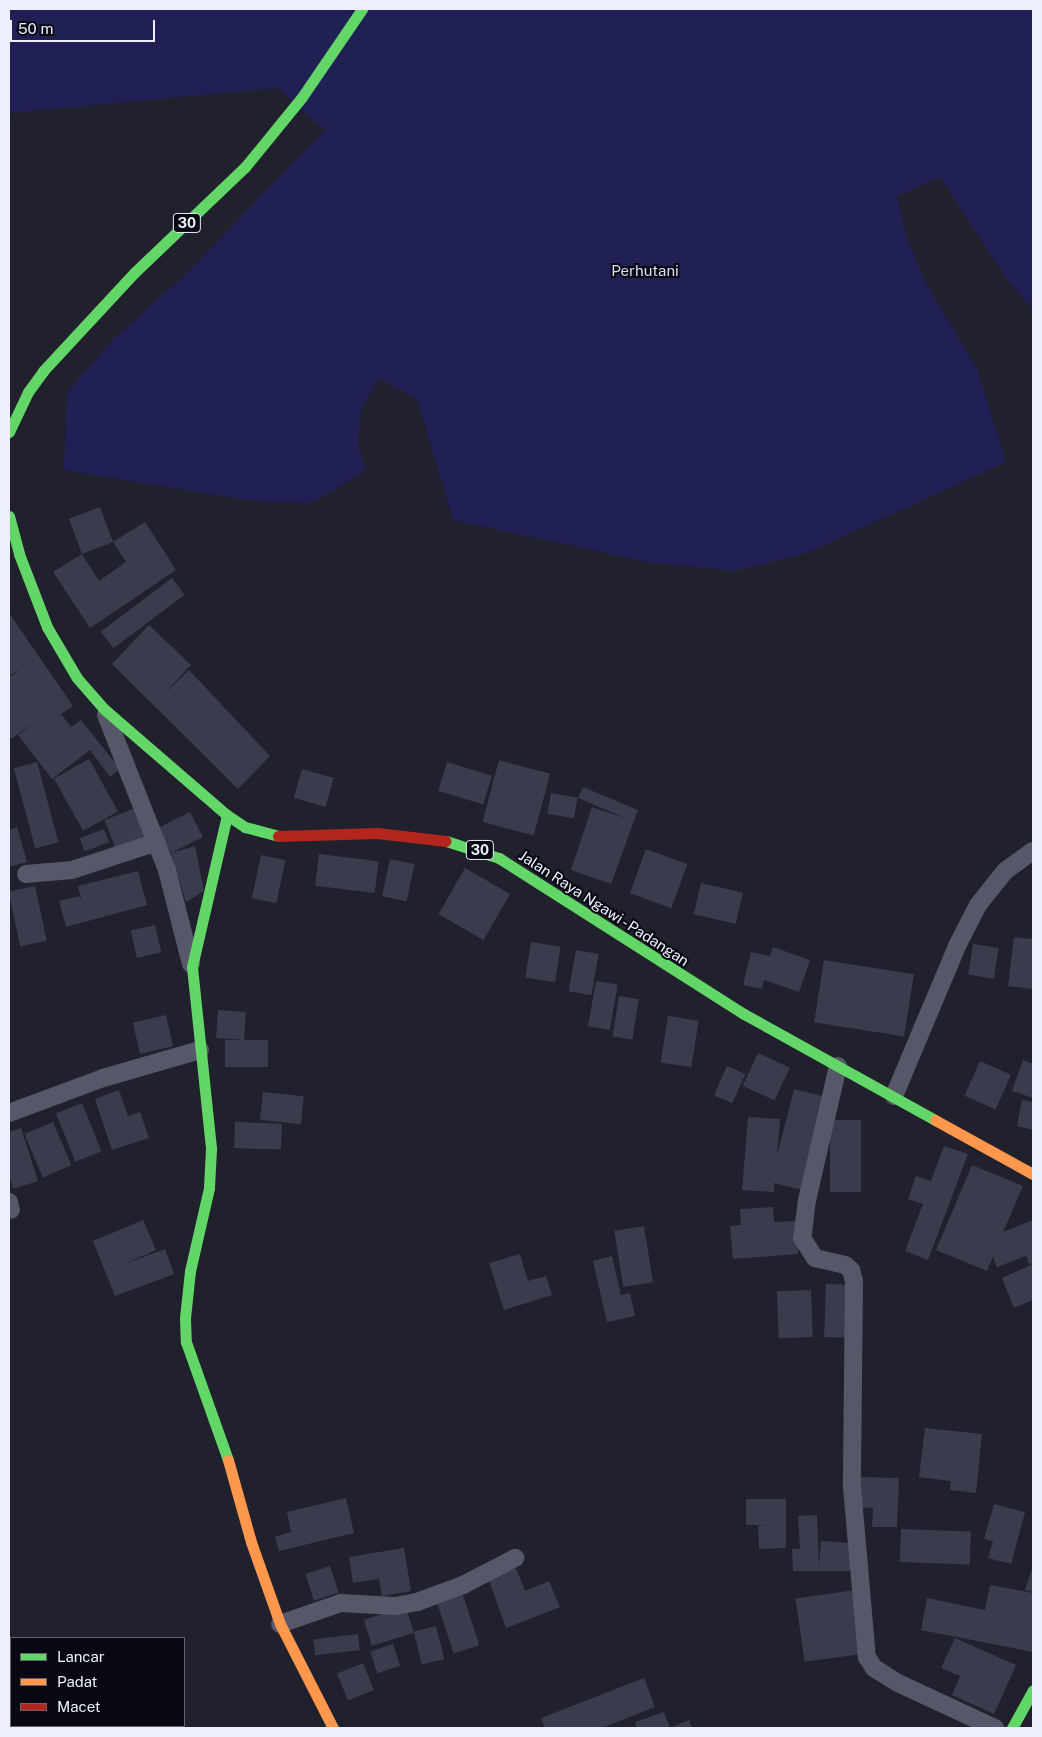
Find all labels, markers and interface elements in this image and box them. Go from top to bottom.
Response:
scale bar [12,10,158,42]
text: 50 m [18,20,53,37]
road number: 30 [172,212,202,234]
park label: Perhutani [611,262,679,280]
road number: 30 [465,838,495,862]
street label: Jalan Raya Ngawi - Padangan [514,845,694,971]
legend [10,1637,185,1727]
text: Lancar [57,1648,105,1665]
text: Padat [57,1673,97,1690]
text: Macet [57,1698,101,1715]

